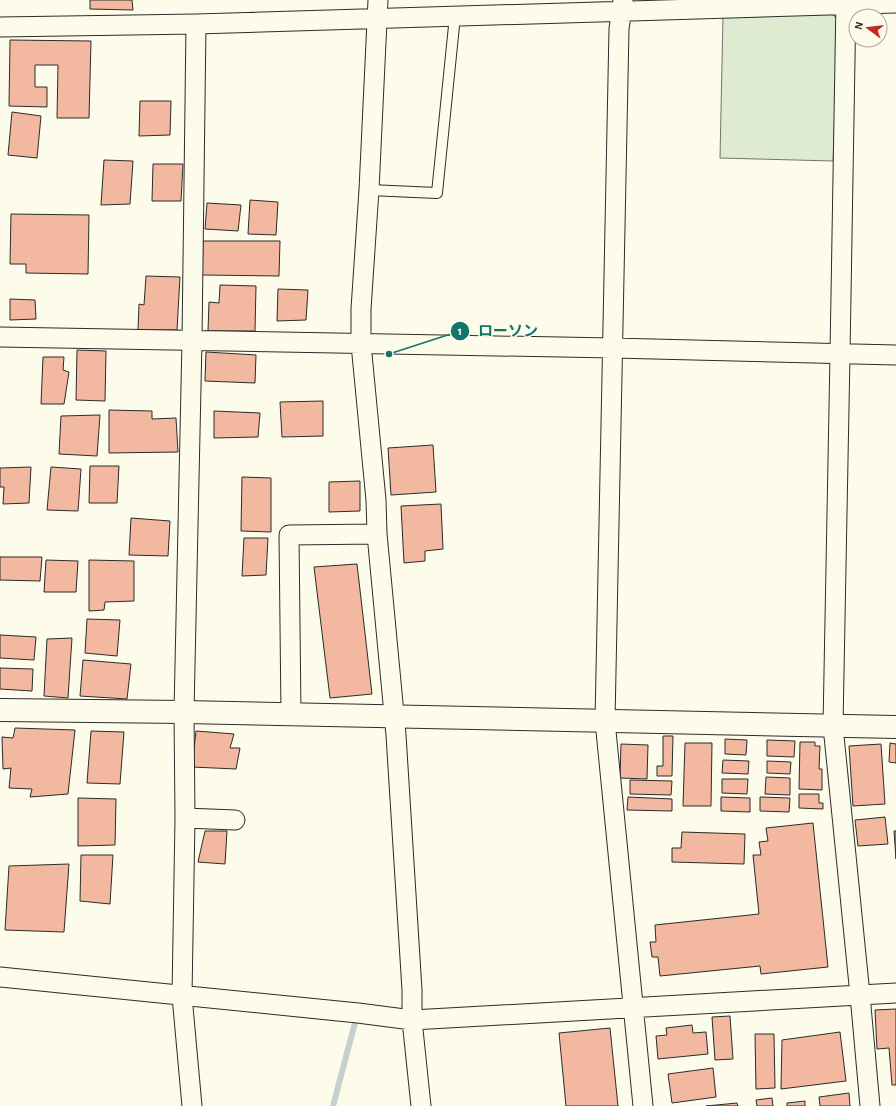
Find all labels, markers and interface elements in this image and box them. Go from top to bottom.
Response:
north arrow [848,8,888,48]
text: N [853,20,865,31]
callout: ローソン [450,318,546,345]
text: ローソン [478,324,538,339]
text: 1 [458,325,462,337]

